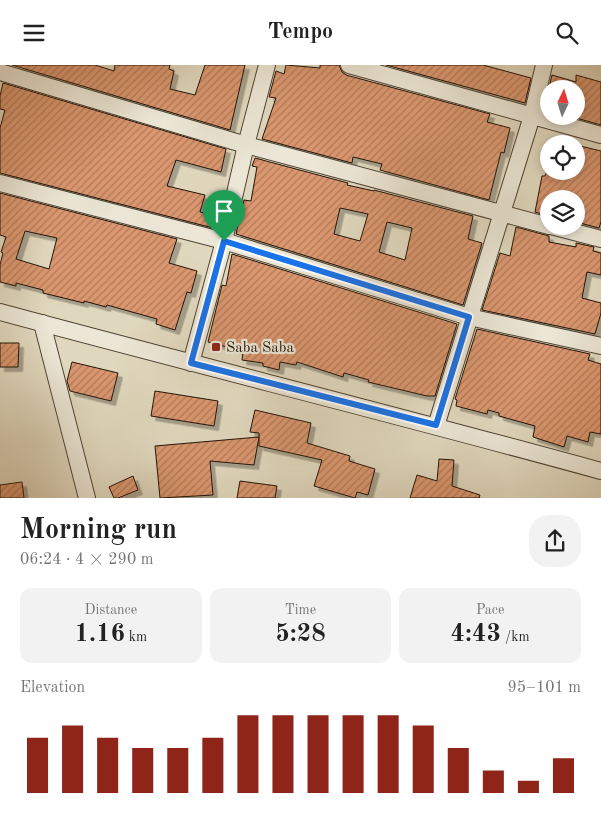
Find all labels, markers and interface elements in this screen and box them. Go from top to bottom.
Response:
icon: menu [20,19,48,47]
icon: search [553,19,581,47]
text: Tempo [268,21,333,43]
north arrow [540,80,585,125]
map controls [540,80,585,235]
button: locate [540,135,585,180]
pin [203,190,245,241]
button: layers [540,190,585,235]
icon: arrive [210,197,238,225]
marker: Saba Saba [210,341,222,353]
place label: Saba Saba [226,341,294,356]
button: share [529,515,581,567]
text: Morning run [20,517,177,545]
text: 06:24 · 4 × 290 m [20,552,153,568]
text: Distance [84,603,137,617]
text: Time [285,603,316,617]
text: Pace [476,603,504,617]
text: 1.16 [74,622,125,647]
text: 5:28 [275,622,326,647]
text: 4:43 [451,622,501,647]
text: km [125,630,147,644]
text: /km [501,630,530,644]
text: Elevation [20,680,85,696]
text: 95–101 m [507,680,581,696]

